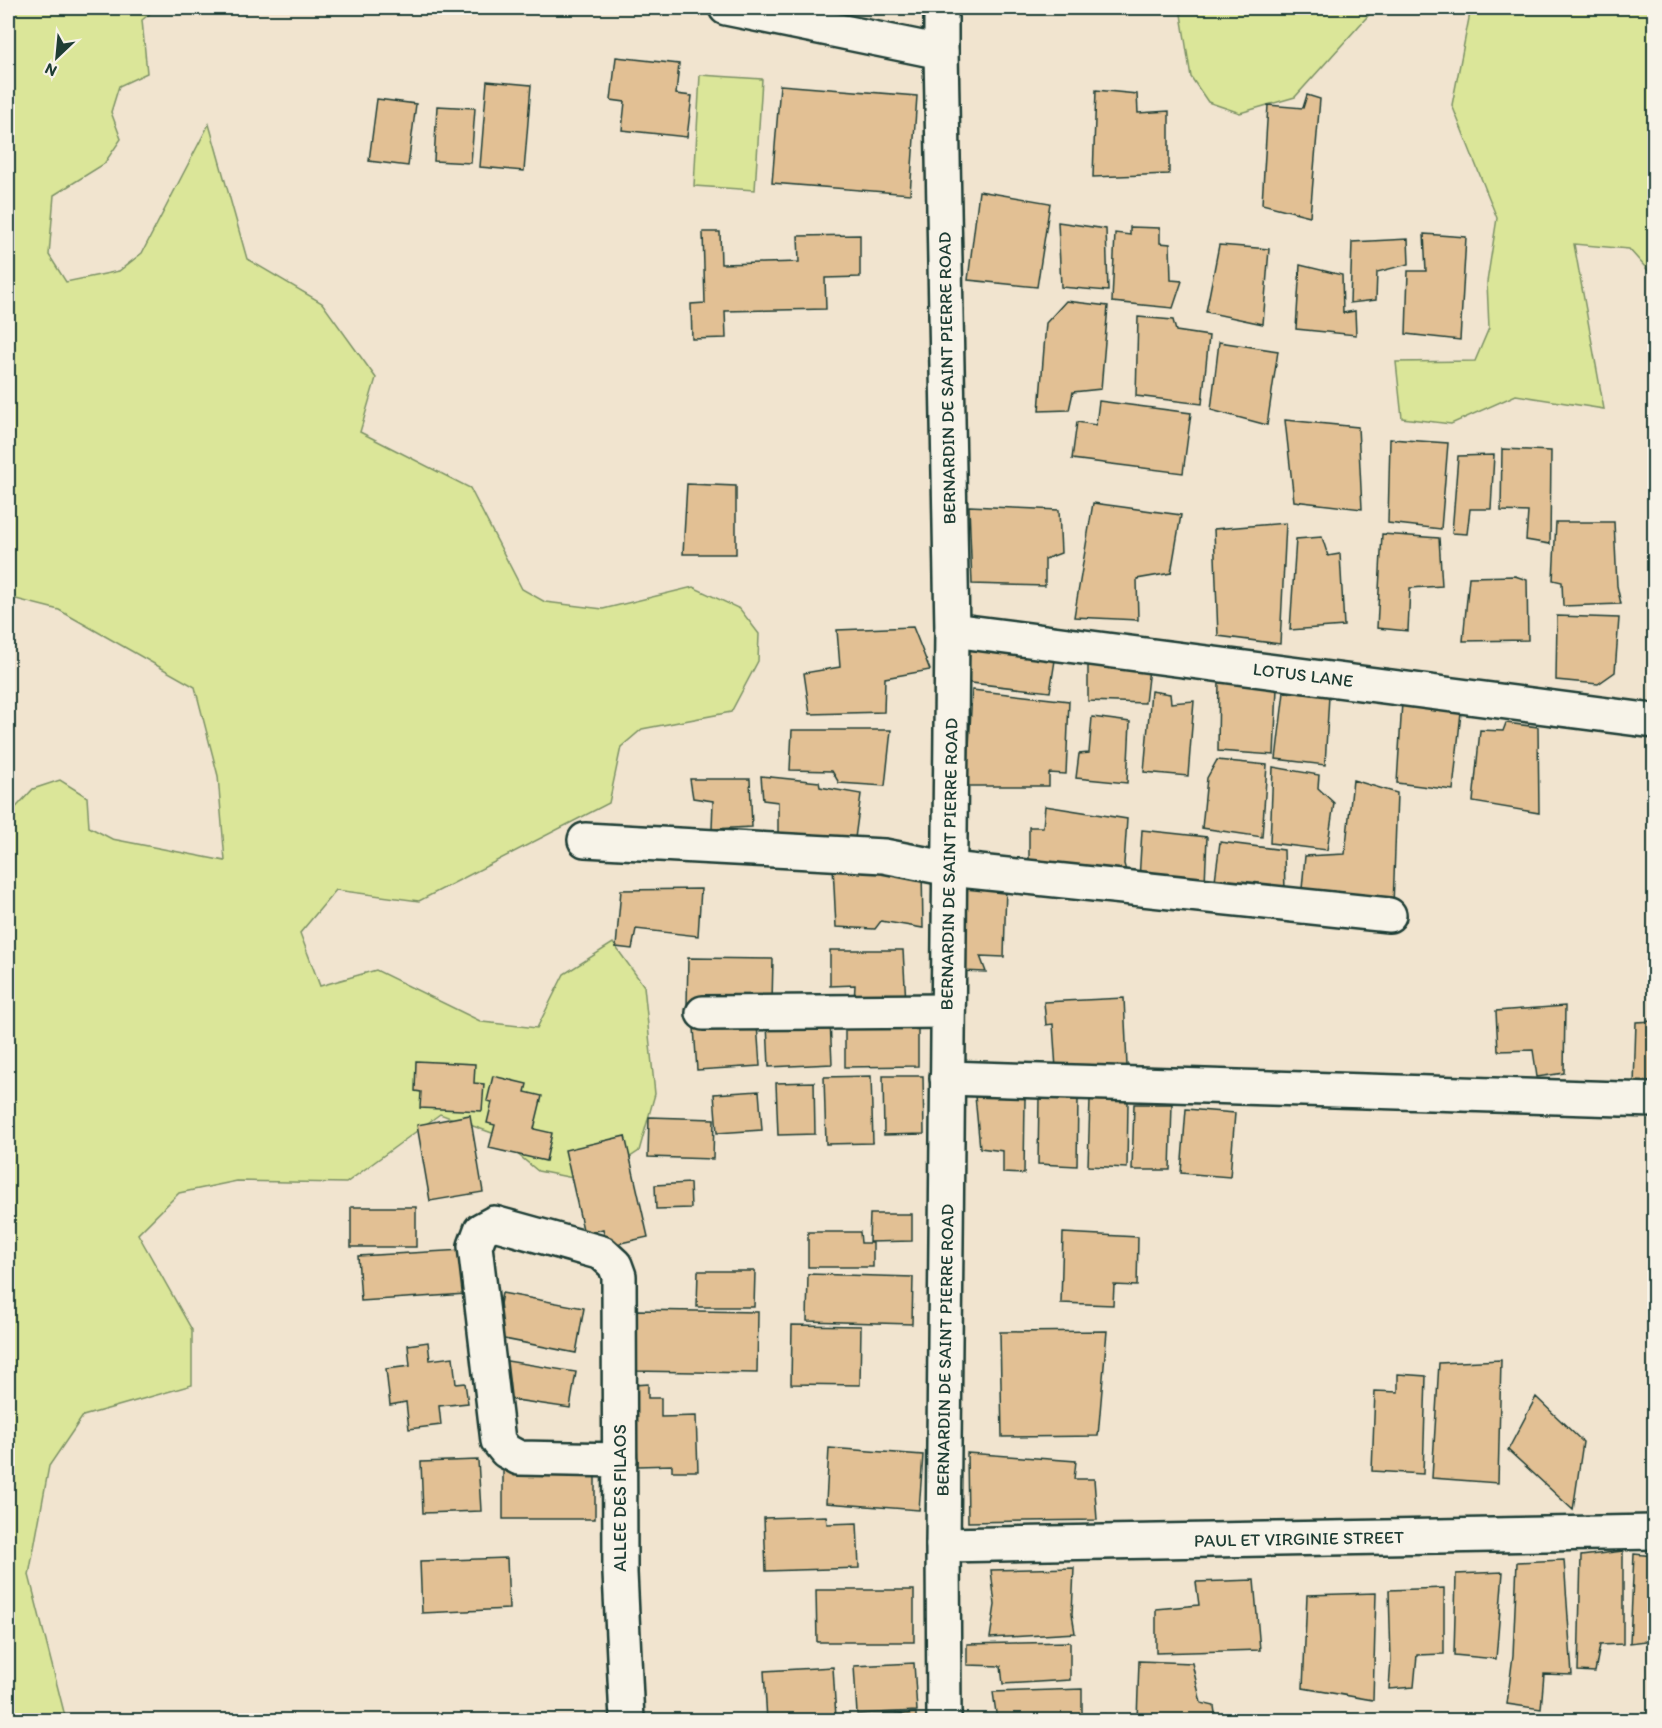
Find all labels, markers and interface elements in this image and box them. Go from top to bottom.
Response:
north arrow [27,27,87,87]
text: N [42,59,60,81]
street label: BERNARDIN DE SAINT PIERRE ROAD [933,231,961,525]
street label: LOTUS LANE [1252,658,1354,692]
street label: BERNARDIN DE SAINT PIERRE ROAD [935,717,963,1011]
street label: BERNARDIN DE SAINT PIERRE ROAD [931,1203,959,1497]
street label: ALLEE DES FILAOS [609,1424,631,1572]
street label: PAUL ET VIRGINIE STREET [1194,1526,1404,1552]

